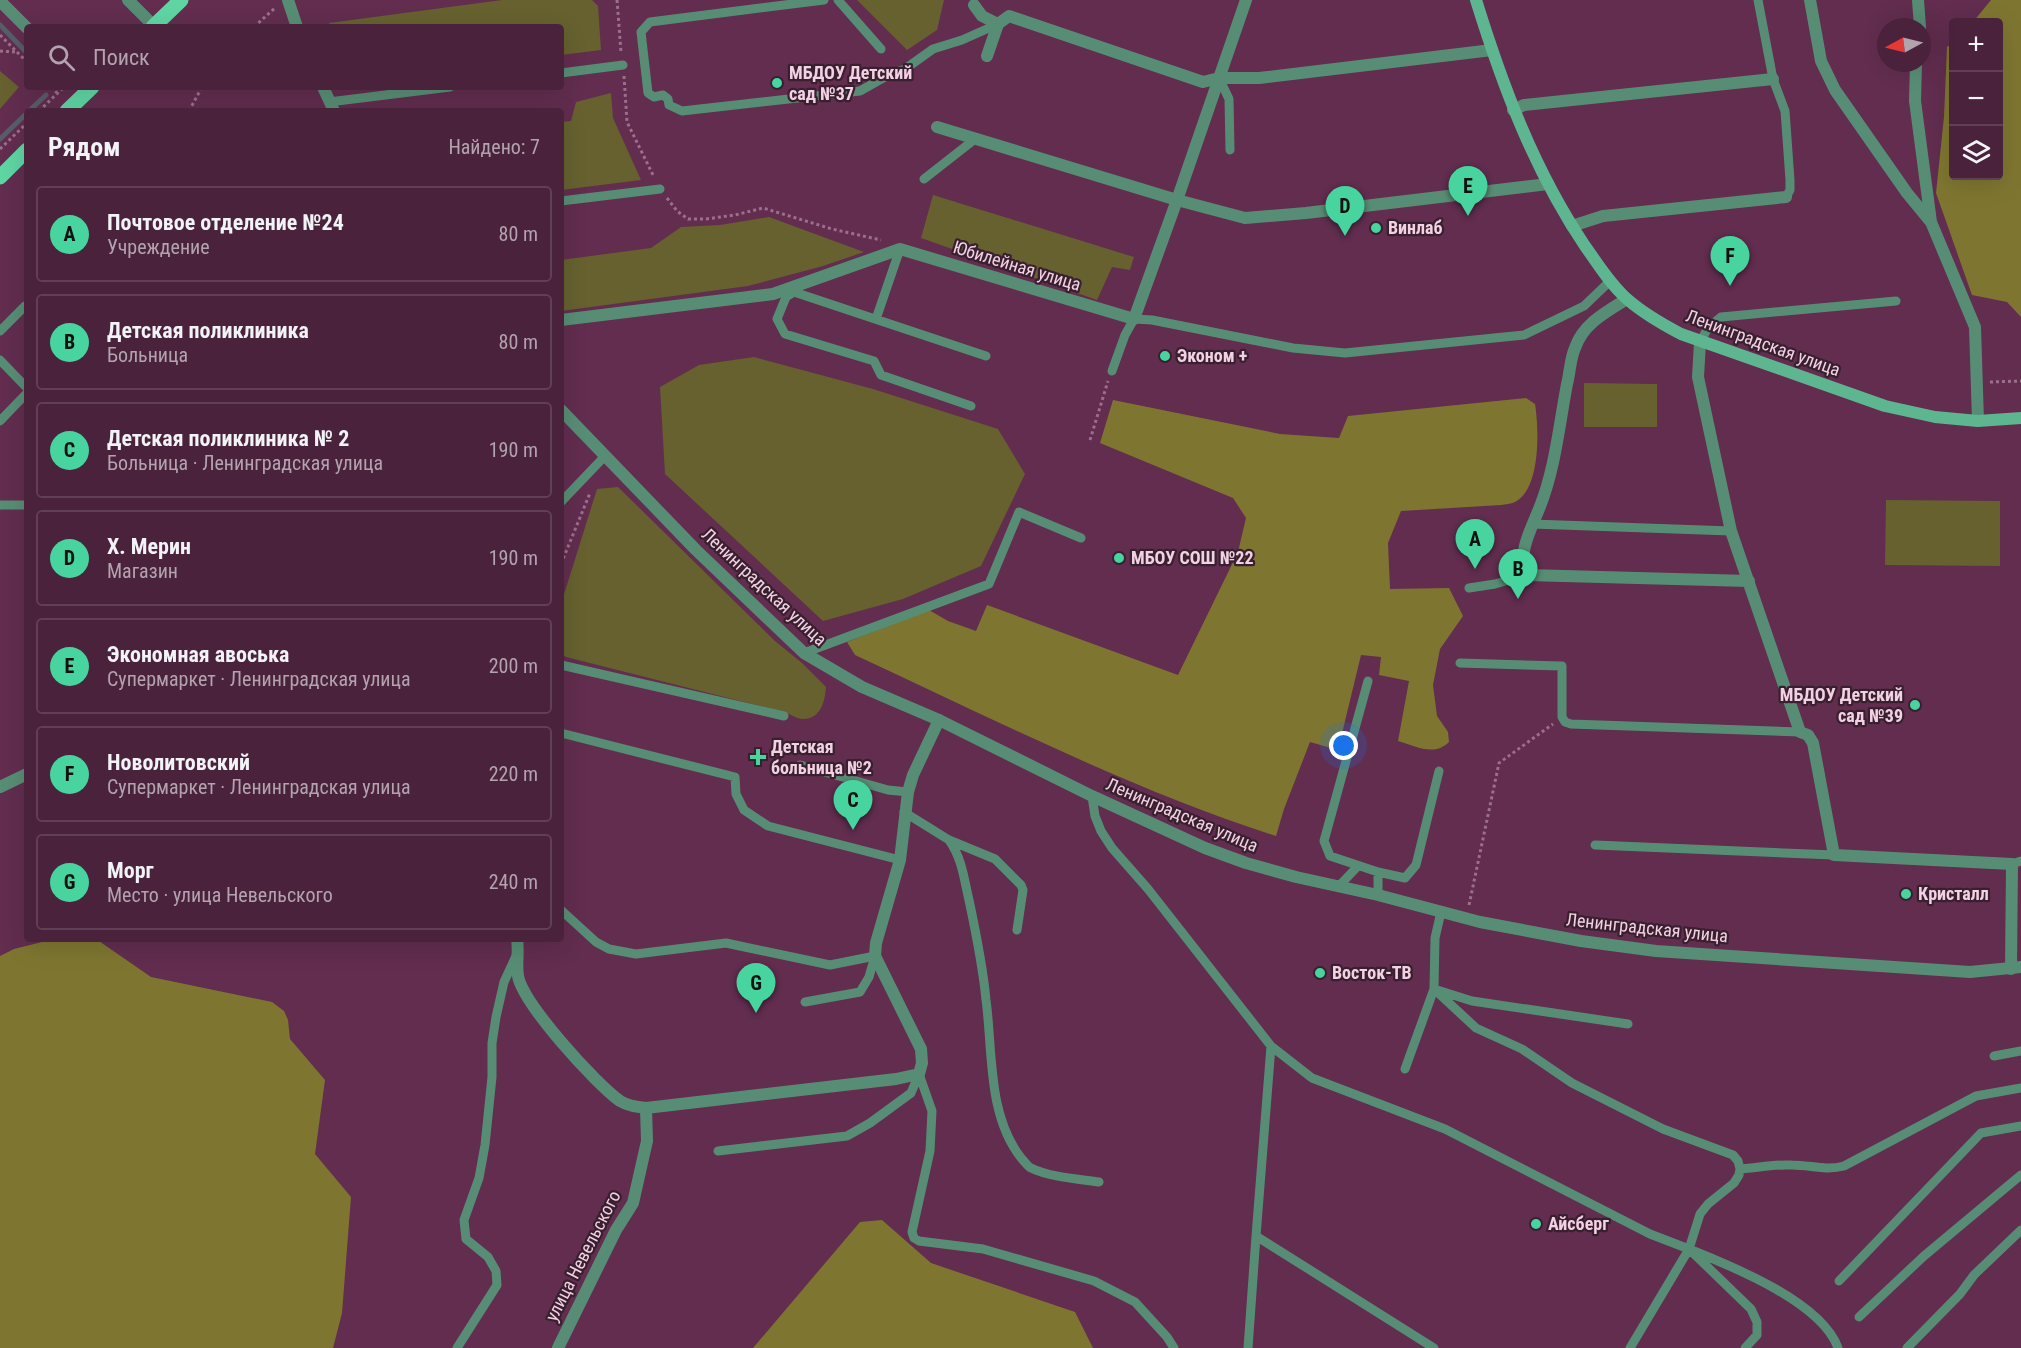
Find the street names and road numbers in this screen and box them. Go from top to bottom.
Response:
street label: Юбилейная улица [951,236,1084,295]
street label: Ленинградская улица [1683,305,1843,380]
street label: Ленинградская улица [698,523,831,650]
street label: Ленинградская улица [1103,773,1261,856]
street label: Ленинградская улица [1565,909,1729,946]
street label: улица Невельского [541,1187,625,1325]

